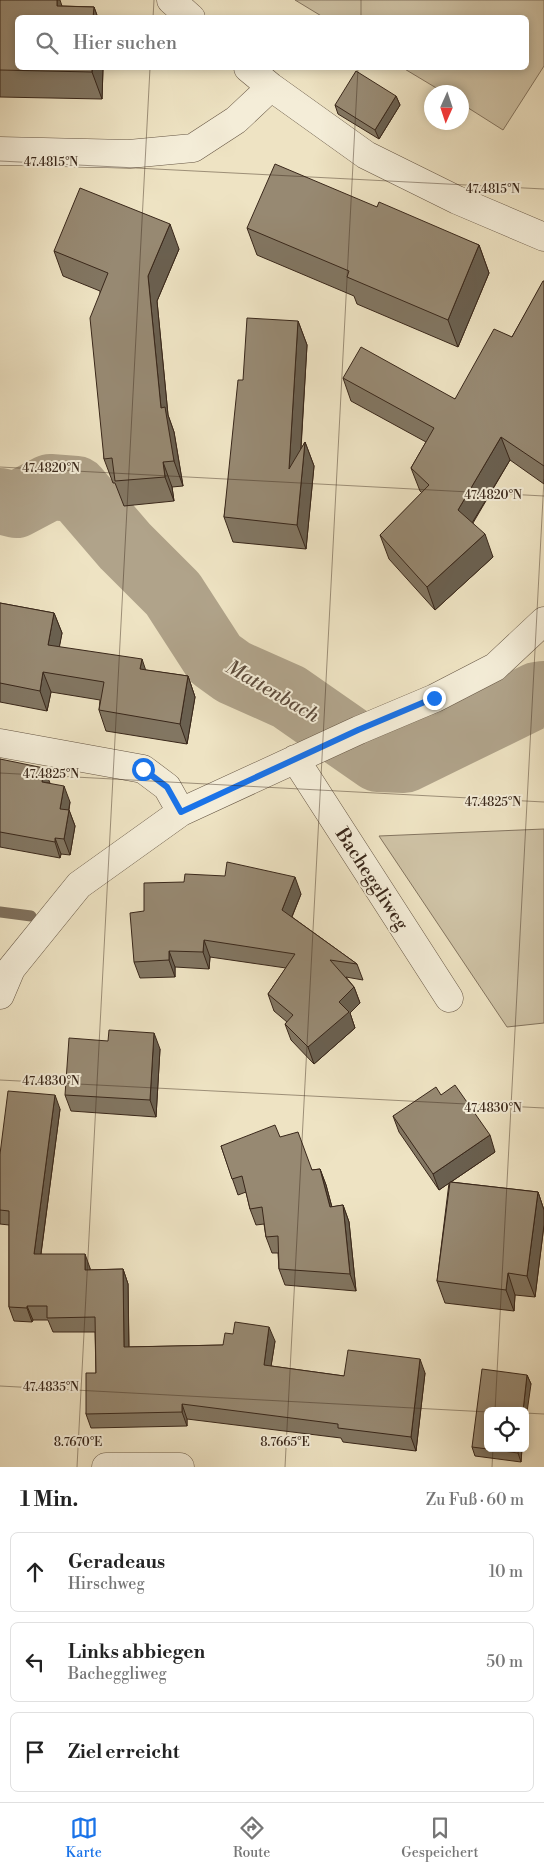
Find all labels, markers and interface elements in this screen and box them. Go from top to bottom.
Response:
search box [15,15,529,70]
icon: search [33,29,61,57]
text: Hier suchen [73,31,177,55]
north arrow [424,85,469,130]
text: 47.4815°N [24,155,78,170]
text: 47.4815°N [466,182,520,197]
text: 47.4820°N [22,461,80,476]
text: 47.4820°N [464,488,522,503]
water label: Mattenbach [221,655,324,729]
route end [423,687,446,710]
route start [132,758,155,781]
text: 47.4825°N [23,767,79,782]
text: 47.4825°N [465,795,521,810]
street label: Bacheggliweg [329,822,414,935]
text: 47.4830°N [22,1074,80,1089]
text: 47.4830°N [464,1101,522,1116]
text: 47.4835°N [23,1380,79,1395]
map controls [484,1407,529,1452]
button: locate [484,1407,529,1452]
text: 8.7670°E [54,1435,102,1450]
text: 8.7665°E [260,1435,310,1450]
text: 1 Min. [20,1487,78,1513]
text: Zu Fuß · 60 m [426,1490,524,1510]
text: Geradeaus [68,1550,165,1574]
icon: ahead [21,1558,49,1586]
text: 10 m [489,1562,523,1582]
text: Hirschweg [68,1574,145,1594]
text: Links abbiegen [68,1640,205,1664]
icon: left [21,1648,49,1676]
text: 50 m [486,1652,523,1672]
text: Bacheggliweg [68,1664,167,1684]
icon: arrive [21,1738,49,1766]
text: Ziel erreicht [68,1740,179,1764]
tab: Karte [66,1814,102,1862]
tab: Route [233,1814,270,1862]
tab: Gespeichert [401,1814,478,1862]

